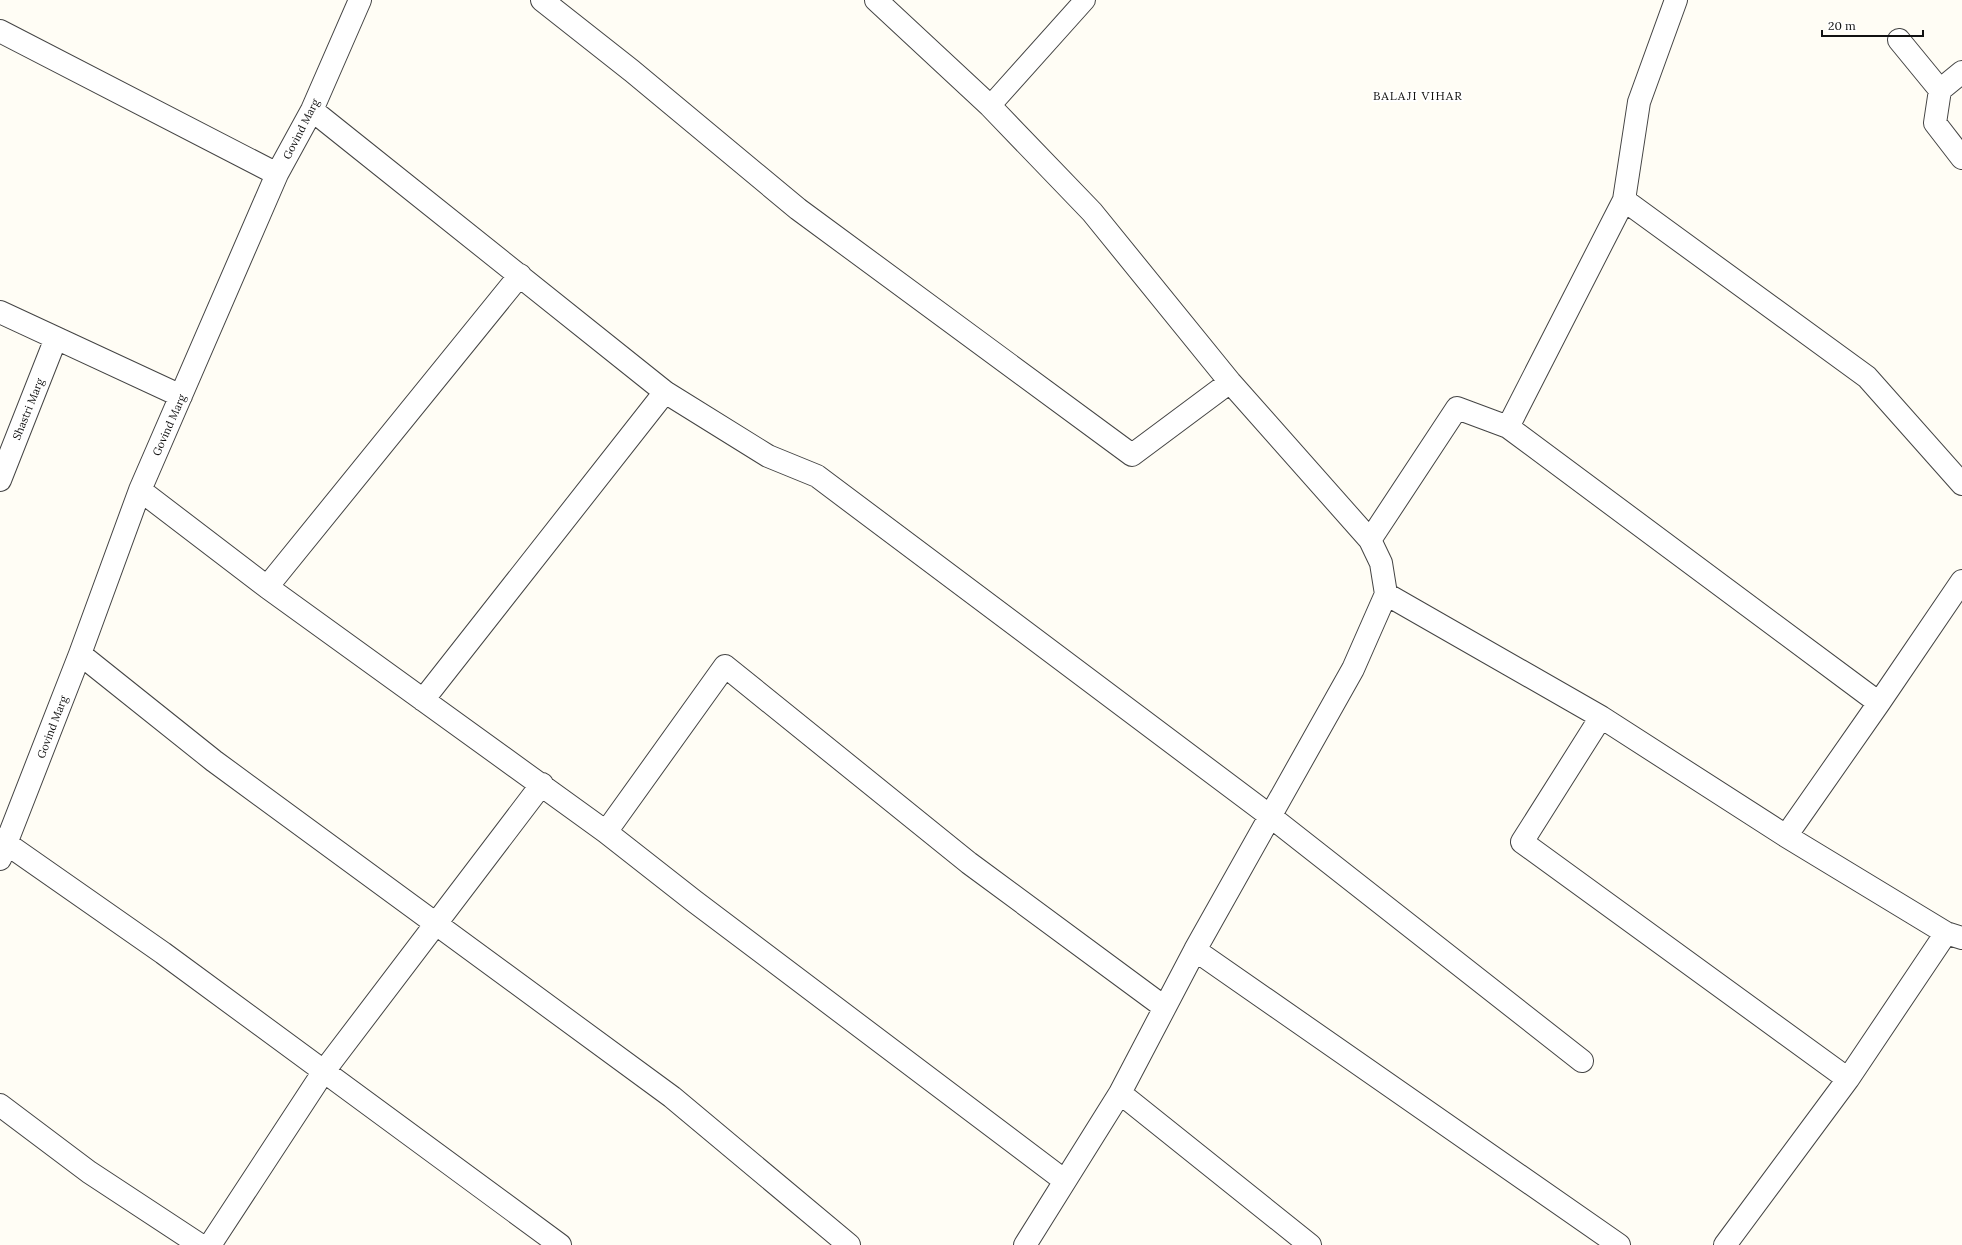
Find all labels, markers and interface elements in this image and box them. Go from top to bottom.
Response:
scale bar [1822,12,1923,38]
text: 20 m [1828,18,1856,33]
district label: BALAJI VIHAR [1373,88,1463,103]
street label: Govind Marg [280,96,323,162]
street label: Shastri Marg [9,375,47,442]
street label: Govind Marg [149,391,189,458]
street label: Govind Marg [34,693,71,760]

